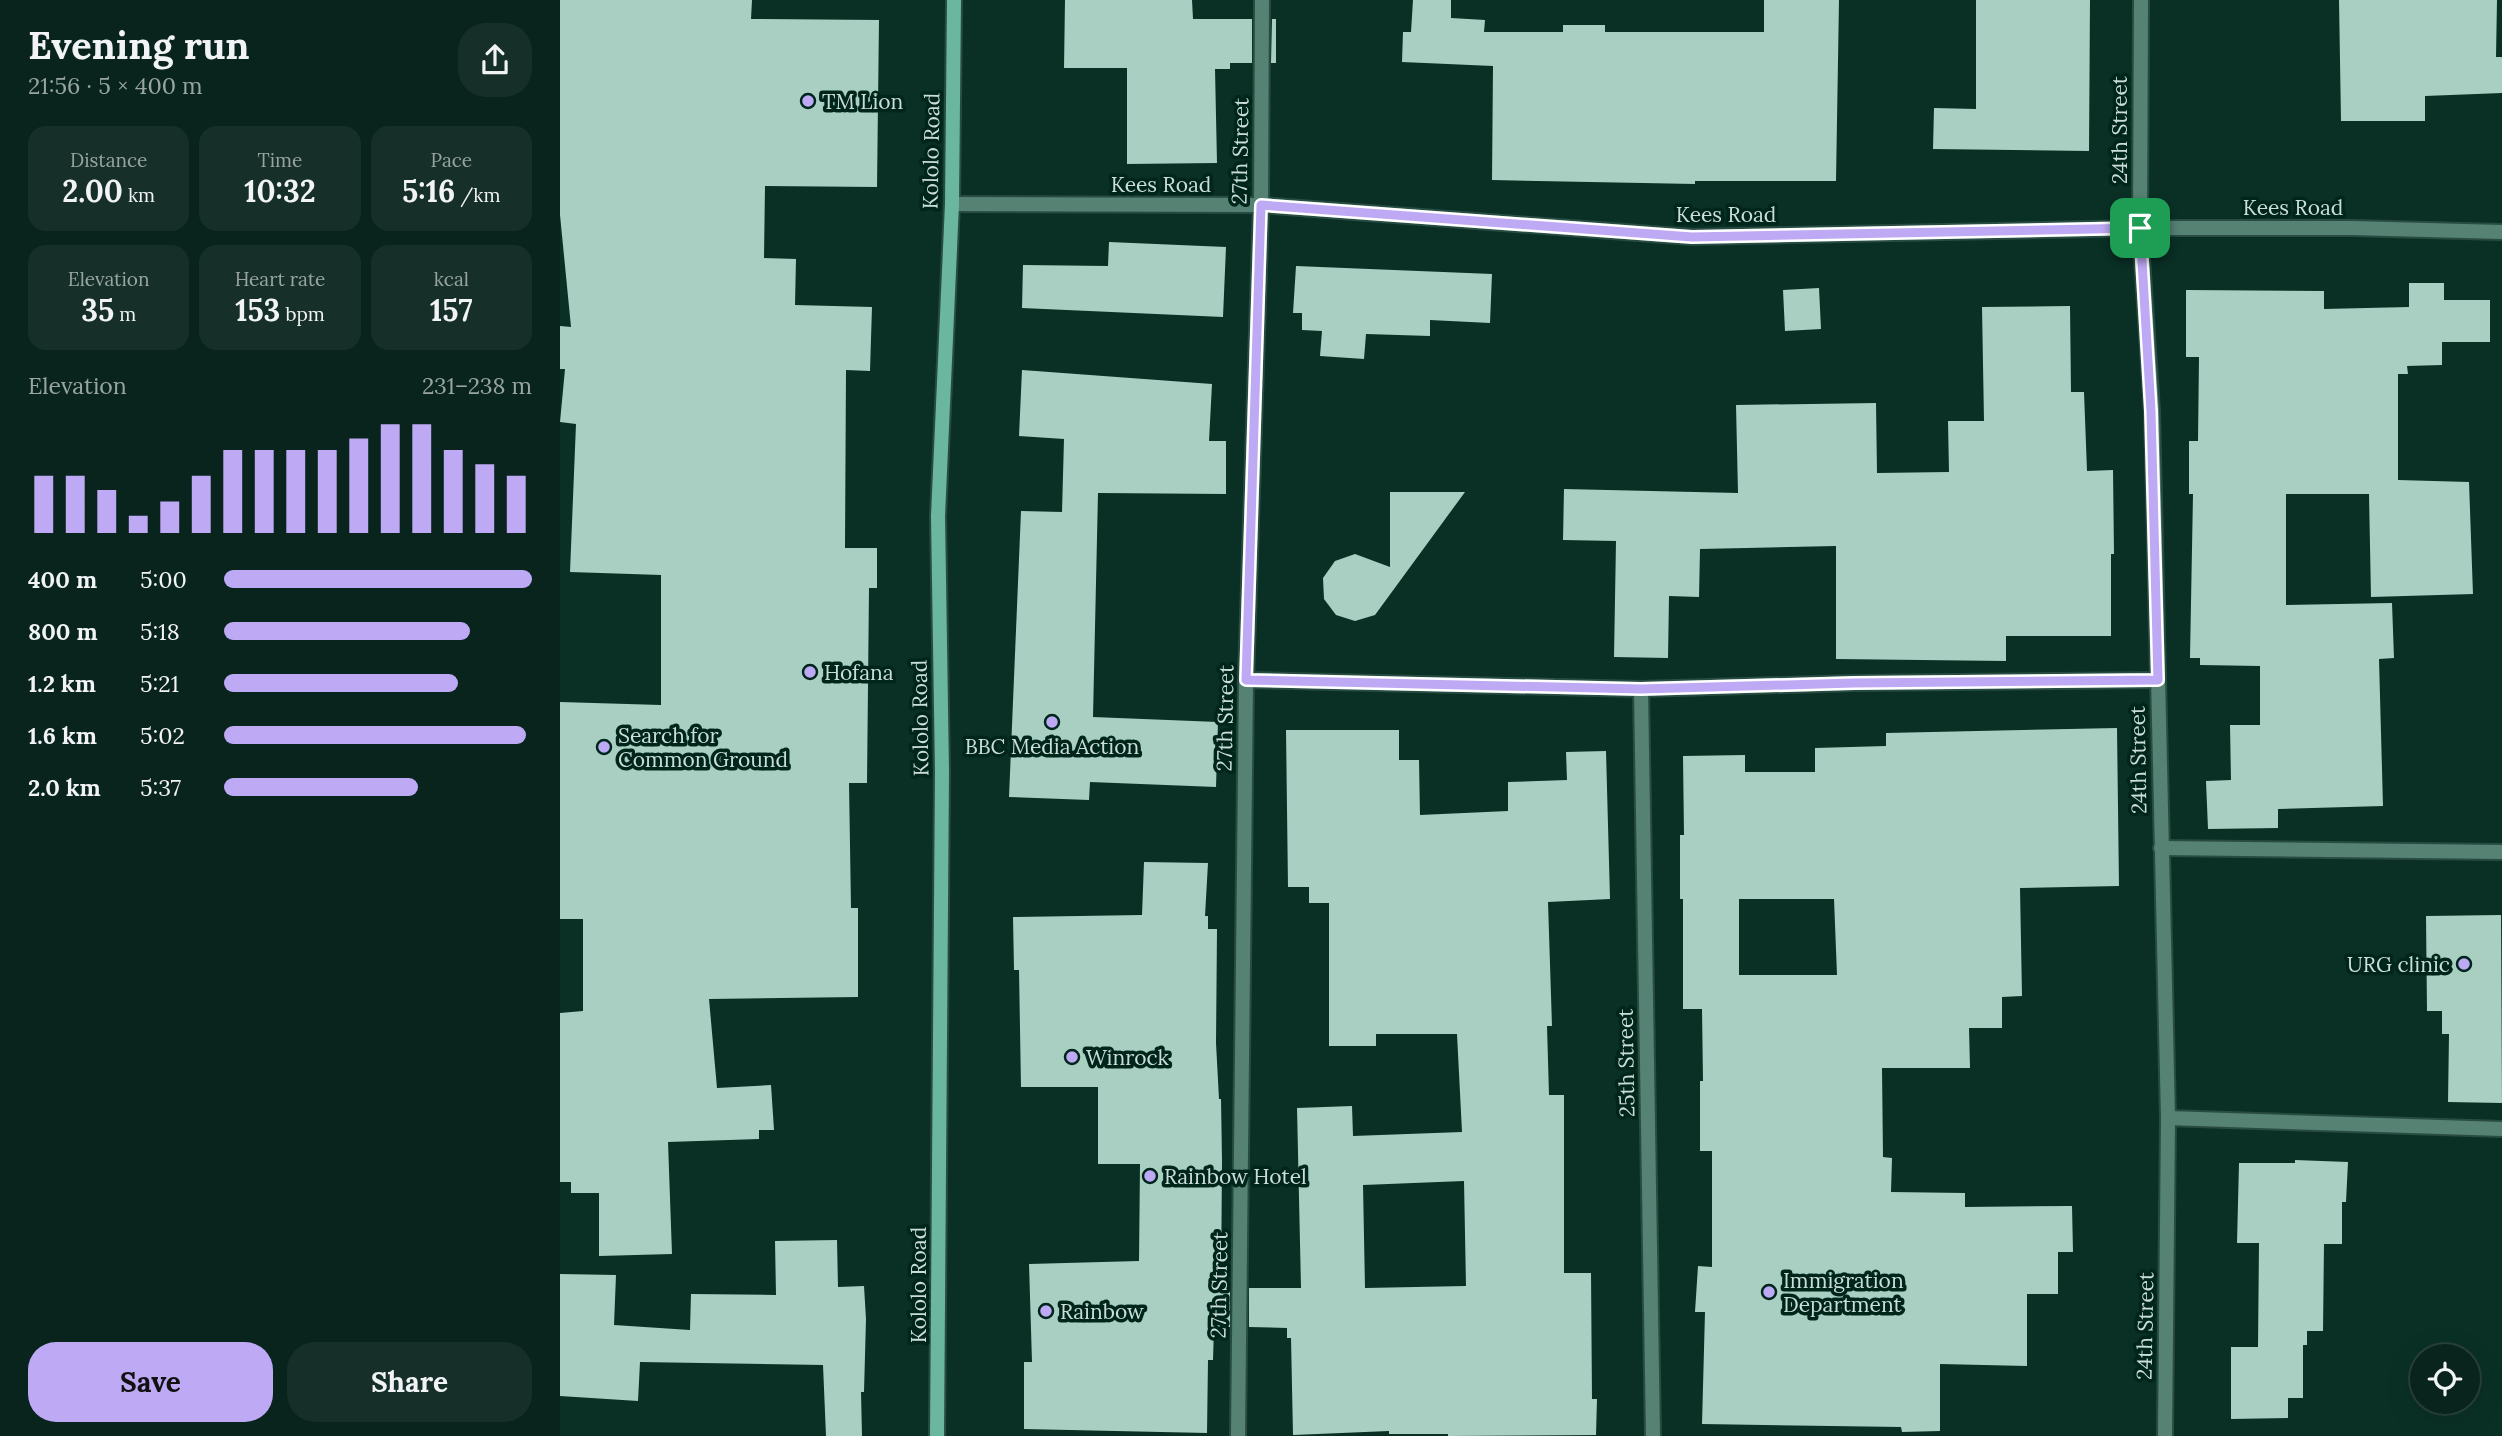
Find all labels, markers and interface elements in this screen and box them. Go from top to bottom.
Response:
text: Evening run [28,21,250,69]
button: share [458,23,532,97]
text: 21:56 · 5 × 400 m [28,71,203,100]
street label: 24th Street [2106,75,2133,184]
place label: TM Lion [822,88,904,115]
street label: Kololo Road [916,92,946,210]
marker: TM Lion [800,93,816,109]
street label: 27th Street [1226,97,1254,205]
text: Distance [70,148,147,172]
text: Time [258,148,302,172]
text: Pace [431,148,472,172]
street label: Kees Road [1111,171,1211,198]
text: 2.00 [62,172,123,210]
text: 10:32 [244,172,316,210]
text: 5:16 [402,172,455,210]
text: km [123,183,155,207]
text: /km [455,183,501,207]
street label: Kees Road [2243,194,2343,221]
pin [2110,198,2170,258]
street label: Kees Road [1676,201,1776,228]
icon: arrive [2121,209,2159,247]
text: Elevation [68,267,149,291]
text: Heart rate [235,267,325,291]
text: kcal [434,267,469,291]
text: 35 [81,291,114,329]
text: 153 [235,291,280,329]
text: 157 [430,291,473,329]
text: m [114,302,136,326]
text: bpm [280,302,325,326]
text: Elevation [28,371,127,400]
text: 231–238 m [422,371,532,400]
text: 400 m [28,565,97,594]
text: 5:00 [140,565,187,594]
text: 800 m [28,617,98,646]
text: 5:18 [140,617,180,646]
place label: Hofana [824,659,894,686]
street label: Kololo Road [905,659,935,777]
marker: Hofana [802,664,818,680]
street label: 27th Street [1211,664,1239,772]
text: 1.2 km [28,669,96,698]
text: 5:21 [140,669,179,698]
street label: 24th Street [2124,705,2152,814]
marker: BBC Media Action [1044,714,1060,730]
text: 1.6 km [28,721,97,750]
text: 5:02 [140,721,185,750]
place label: Search for Common Ground [618,722,788,773]
place label: BBC Media Action [965,733,1140,760]
marker: Search for Common Ground [596,739,612,755]
text: 2.0 km [28,773,101,802]
text: 5:37 [140,773,181,802]
place label: URG clinic [2347,951,2450,978]
marker: URG clinic [2456,956,2472,972]
street label: 25th Street [1612,1008,1640,1117]
place label: Winrock [1086,1044,1170,1071]
marker: Winrock [1064,1049,1080,1065]
place label: Rainbow Hotel [1164,1163,1307,1190]
marker: Rainbow Hotel [1142,1168,1158,1184]
street label: Kololo Road [905,1227,932,1343]
street label: 27th Street [1205,1231,1233,1339]
place label: Immigration Department [1783,1267,1904,1318]
street label: 24th Street [2131,1271,2159,1380]
marker: Immigration Department [1761,1284,1777,1300]
place label: Rainbow [1060,1298,1144,1325]
marker: Rainbow [1038,1303,1054,1319]
button: Save [28,1342,273,1422]
button: Share [287,1342,532,1422]
map controls [2410,1344,2480,1414]
button: locate [2410,1344,2480,1414]

